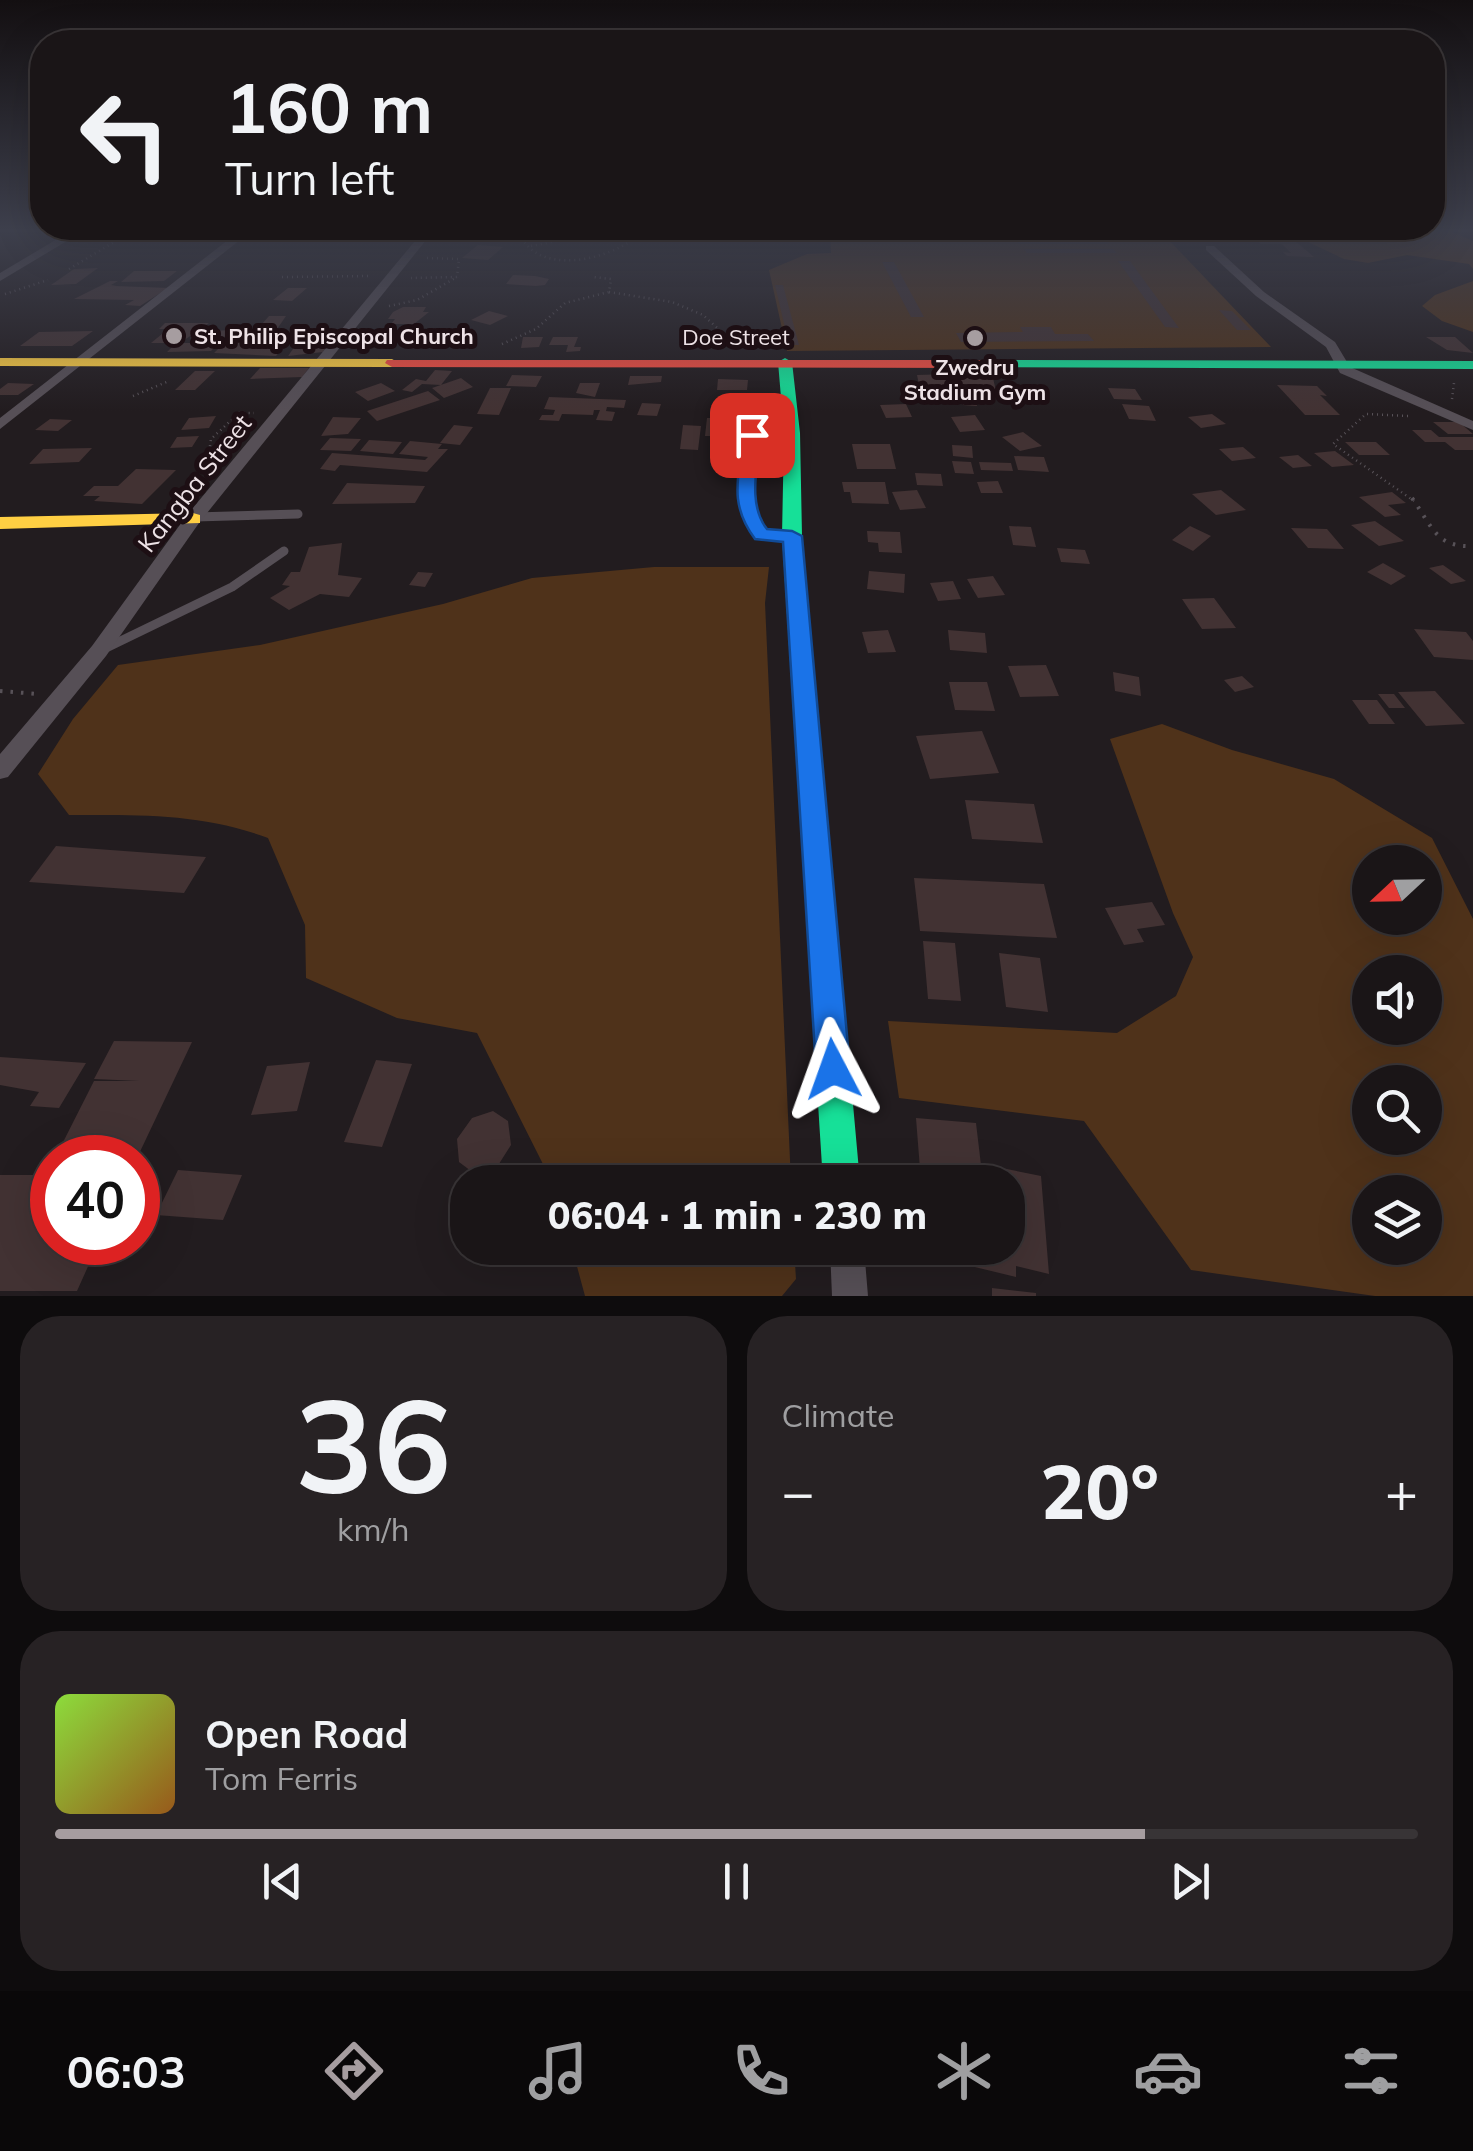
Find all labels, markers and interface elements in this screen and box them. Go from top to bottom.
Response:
text: 160 m [225,63,433,151]
icon: left [60,70,190,200]
text: Turn left [225,150,394,206]
place label: St. Philip Episcopal Church [194,322,474,350]
street label: Doe Street [682,323,790,351]
marker: St. Philip Episcopal Church [163,325,185,347]
marker: Zwedru Stadium Gym [964,327,986,349]
place label: Zwedru Stadium Gym [904,353,1046,406]
pin [710,393,795,478]
street label: Kangba Street [131,408,258,558]
icon: arrive [725,408,780,463]
north arrow [1352,845,1442,935]
map controls [1352,845,1442,1265]
button: sound [1352,955,1442,1045]
position arrow [781,1017,885,1121]
button: search [1352,1065,1442,1155]
speed limit sign: 40 [30,1135,160,1265]
button: layers [1352,1175,1442,1265]
text: 06:04 · 1 min · 230 m [548,1191,927,1239]
text: 36 [295,1362,451,1526]
text: Climate [782,1395,894,1435]
text: 20° [1040,1444,1159,1538]
text: − [782,1457,815,1526]
text: + [1385,1457,1418,1526]
text: km/h [337,1509,409,1549]
text: Open Road [205,1710,408,1758]
text: Tom Ferris [205,1758,358,1798]
icon: previous [255,1854,310,1909]
icon: pause [709,1854,764,1909]
icon: next [1163,1854,1218,1909]
icon: directions [319,2036,389,2106]
icon: music [523,2036,593,2106]
icon: phone [726,2036,796,2106]
icon: climate [929,2036,999,2106]
icon: car [1133,2036,1203,2106]
icon: filters [1336,2036,1406,2106]
text: 06:03 [67,2043,186,2099]

